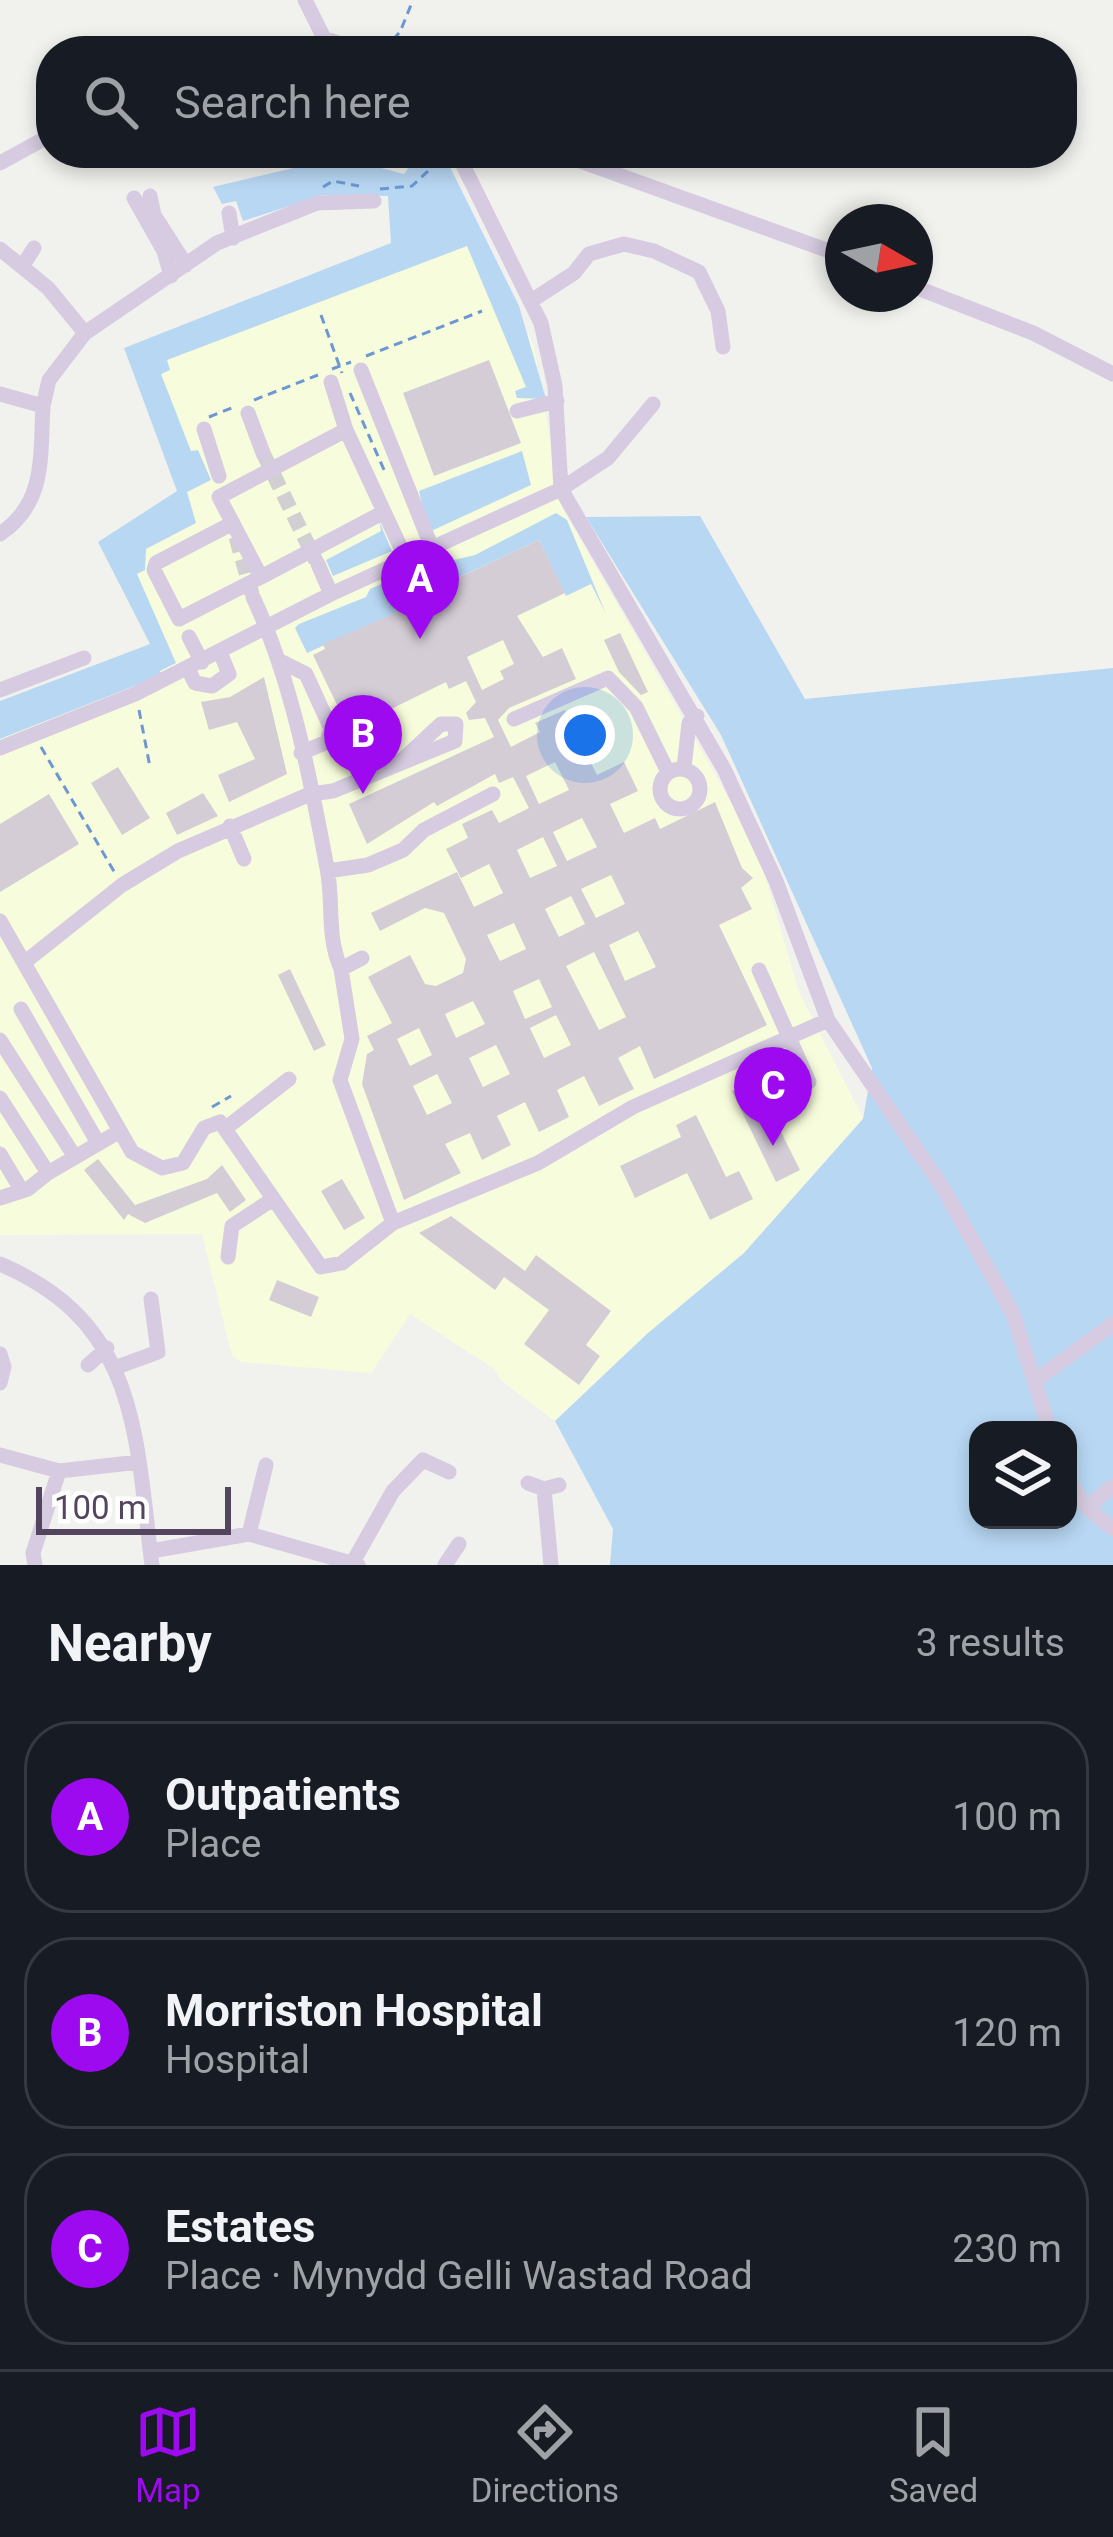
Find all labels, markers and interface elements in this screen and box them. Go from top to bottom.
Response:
search box [36,36,1077,168]
icon: search [78,69,144,135]
text: Search here [174,76,411,129]
north arrow [825,204,933,312]
pin: A [381,540,459,639]
pin: B [324,695,402,794]
your location [555,705,615,765]
pin: C [734,1047,812,1146]
map controls [969,1421,1077,1529]
button: layers [969,1421,1077,1529]
scale bar [36,1481,231,1534]
text: 100 m [54,1488,147,1527]
text: Nearby [48,1614,212,1673]
text: 3 results [916,1620,1065,1666]
text: Outpatients [165,1768,401,1821]
text: A [77,1794,103,1840]
text: 100 m [952,1794,1062,1840]
text: Place [165,1821,261,1867]
text: Morriston Hospital [165,1984,543,2037]
text: B [78,2010,102,2056]
text: 120 m [952,2010,1062,2056]
text: Hospital [165,2037,310,2083]
text: Estates [165,2200,315,2253]
text: C [77,2226,103,2272]
text: 230 m [952,2226,1062,2272]
text: Place · Mynydd Gelli Wastad Road [165,2253,753,2299]
tab: Map [135,2399,201,2510]
tab: Directions [471,2399,619,2510]
tab: Saved [889,2399,978,2510]

